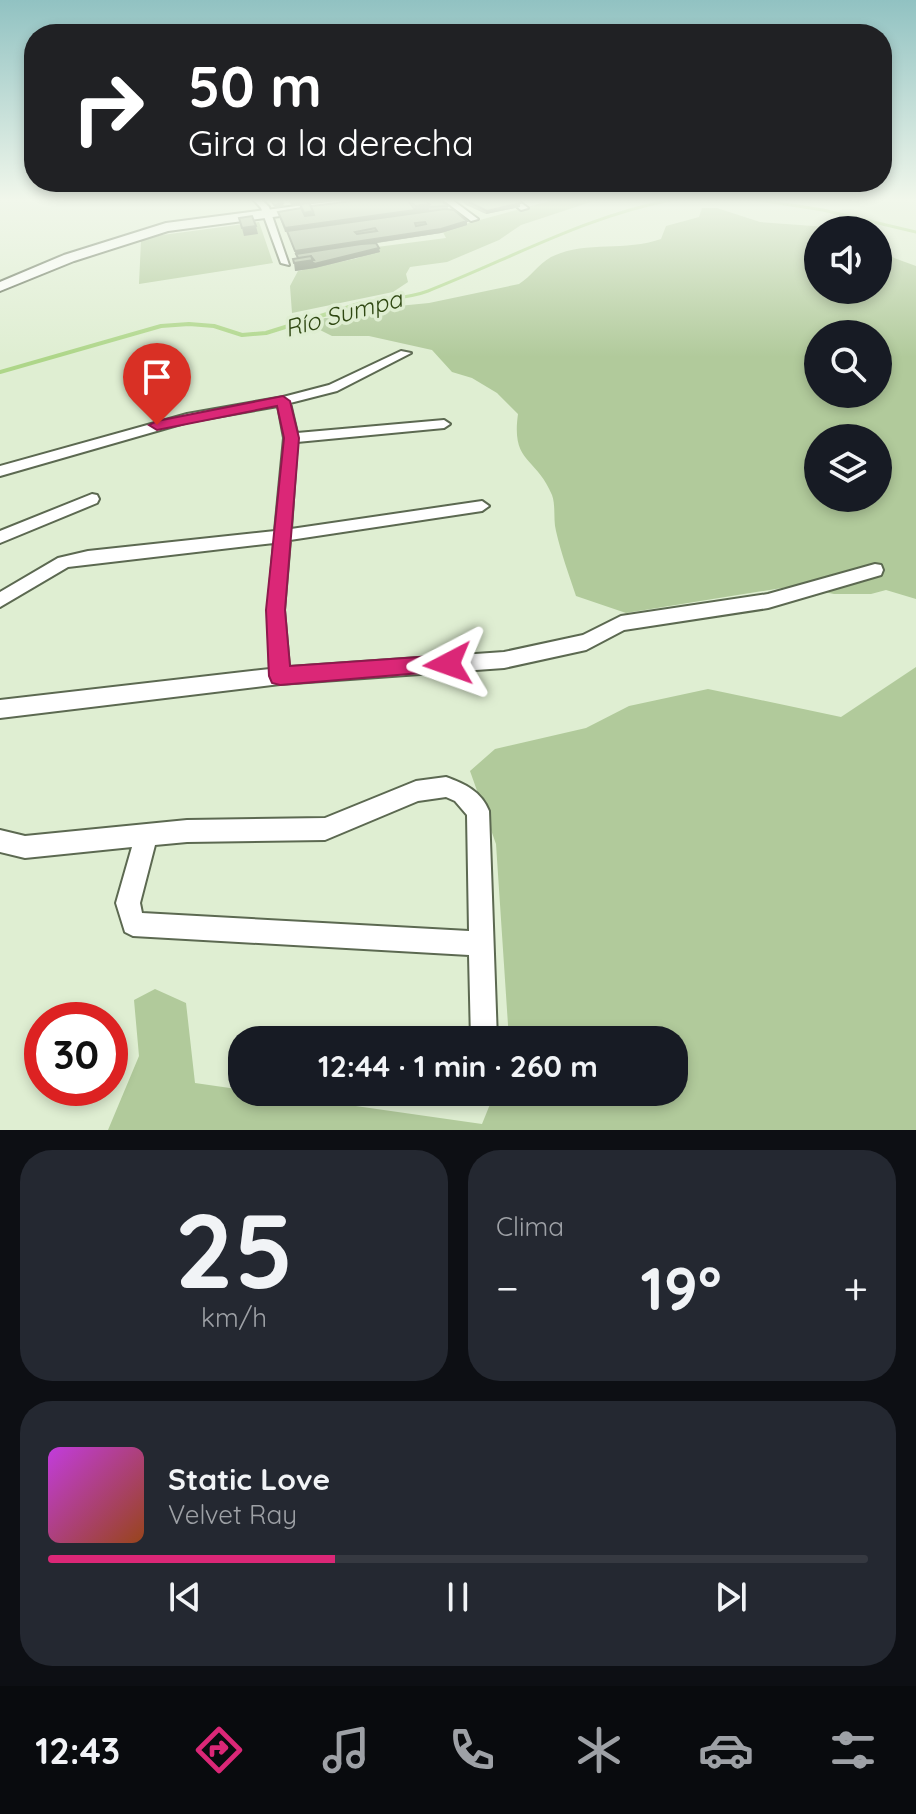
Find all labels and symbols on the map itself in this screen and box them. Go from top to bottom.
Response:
water label: Río Sumpa [281,283,406,343]
pin [123,343,191,425]
position arrow [406,622,490,706]
speed limit sign: 30 [24,1002,128,1106]

